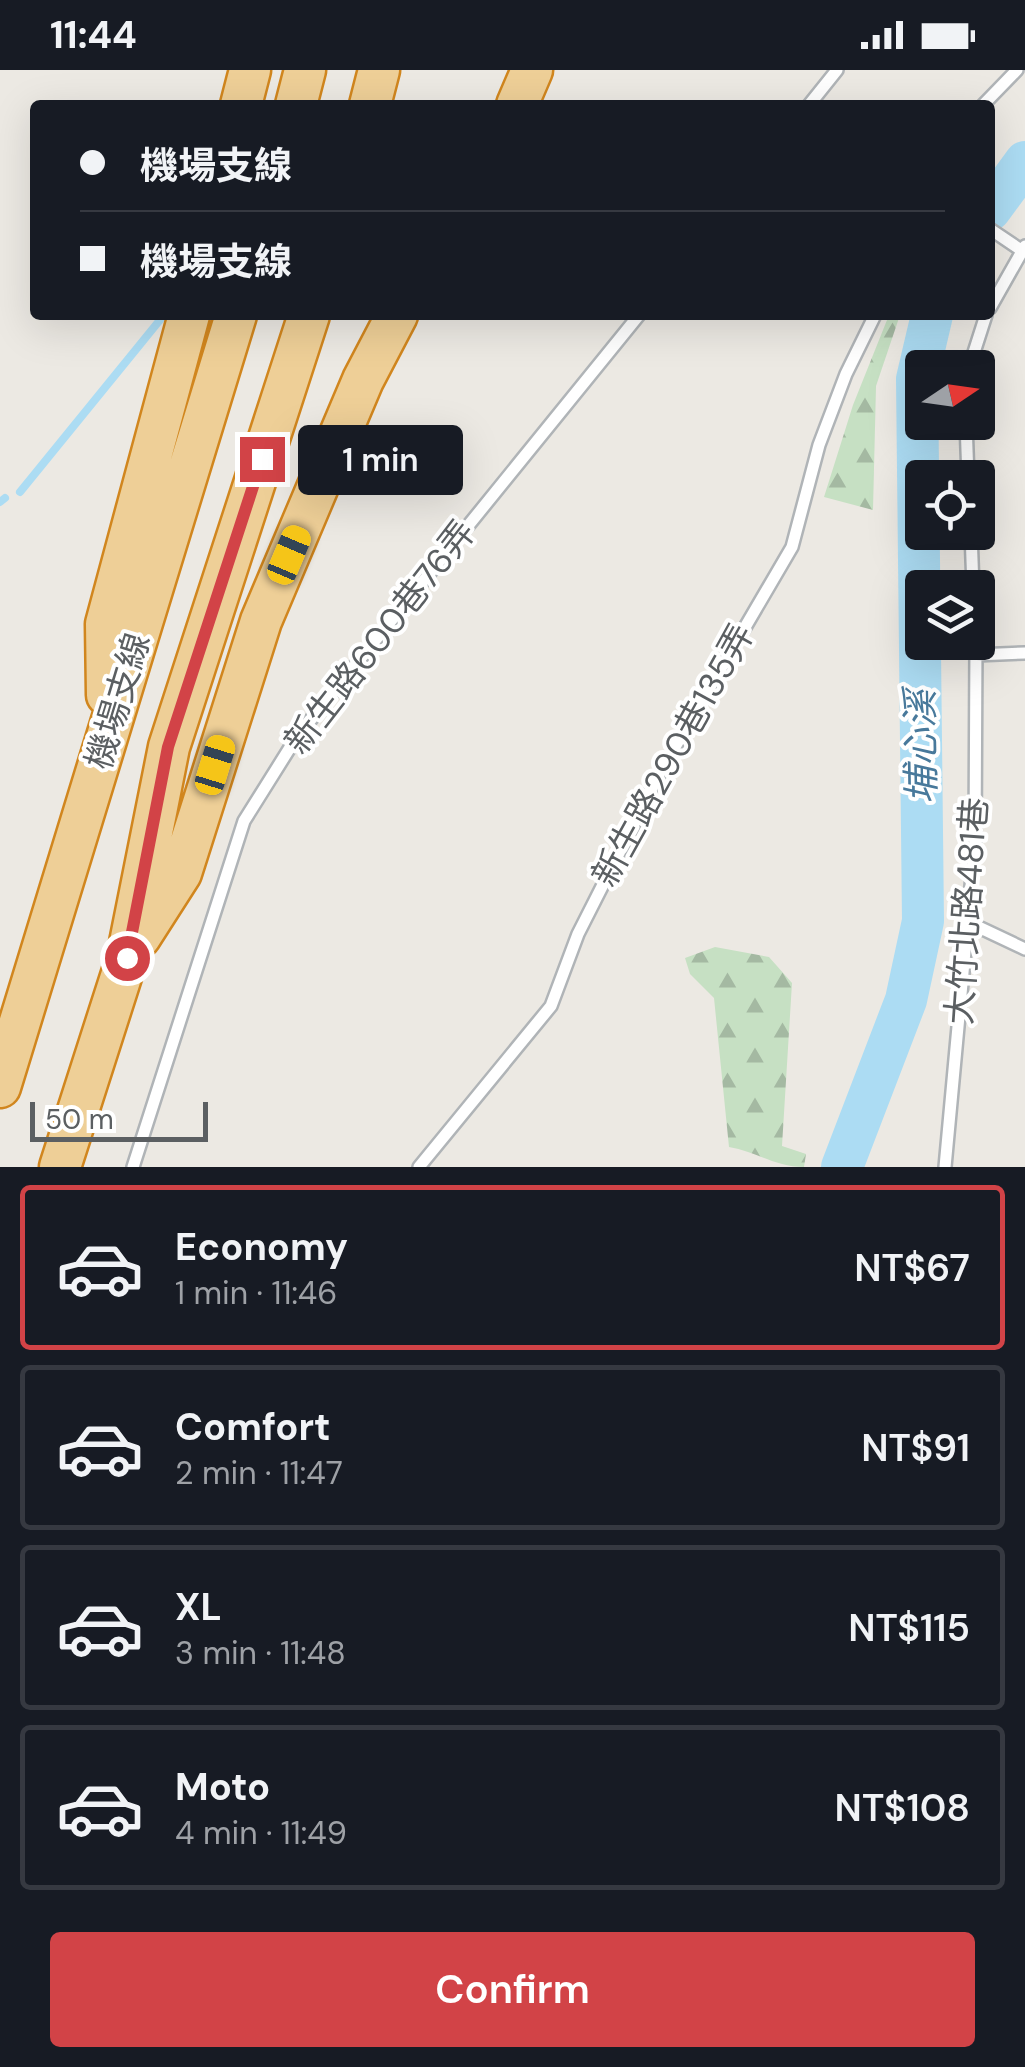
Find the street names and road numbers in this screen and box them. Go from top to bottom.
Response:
street label: 新生路600巷76弄 [274,511,486,763]
street label: 新生路290巷135弄 [582,615,764,895]
street label: 機場支線 [76,627,160,775]
street label: 大竹北路481巷 [936,796,998,1026]

